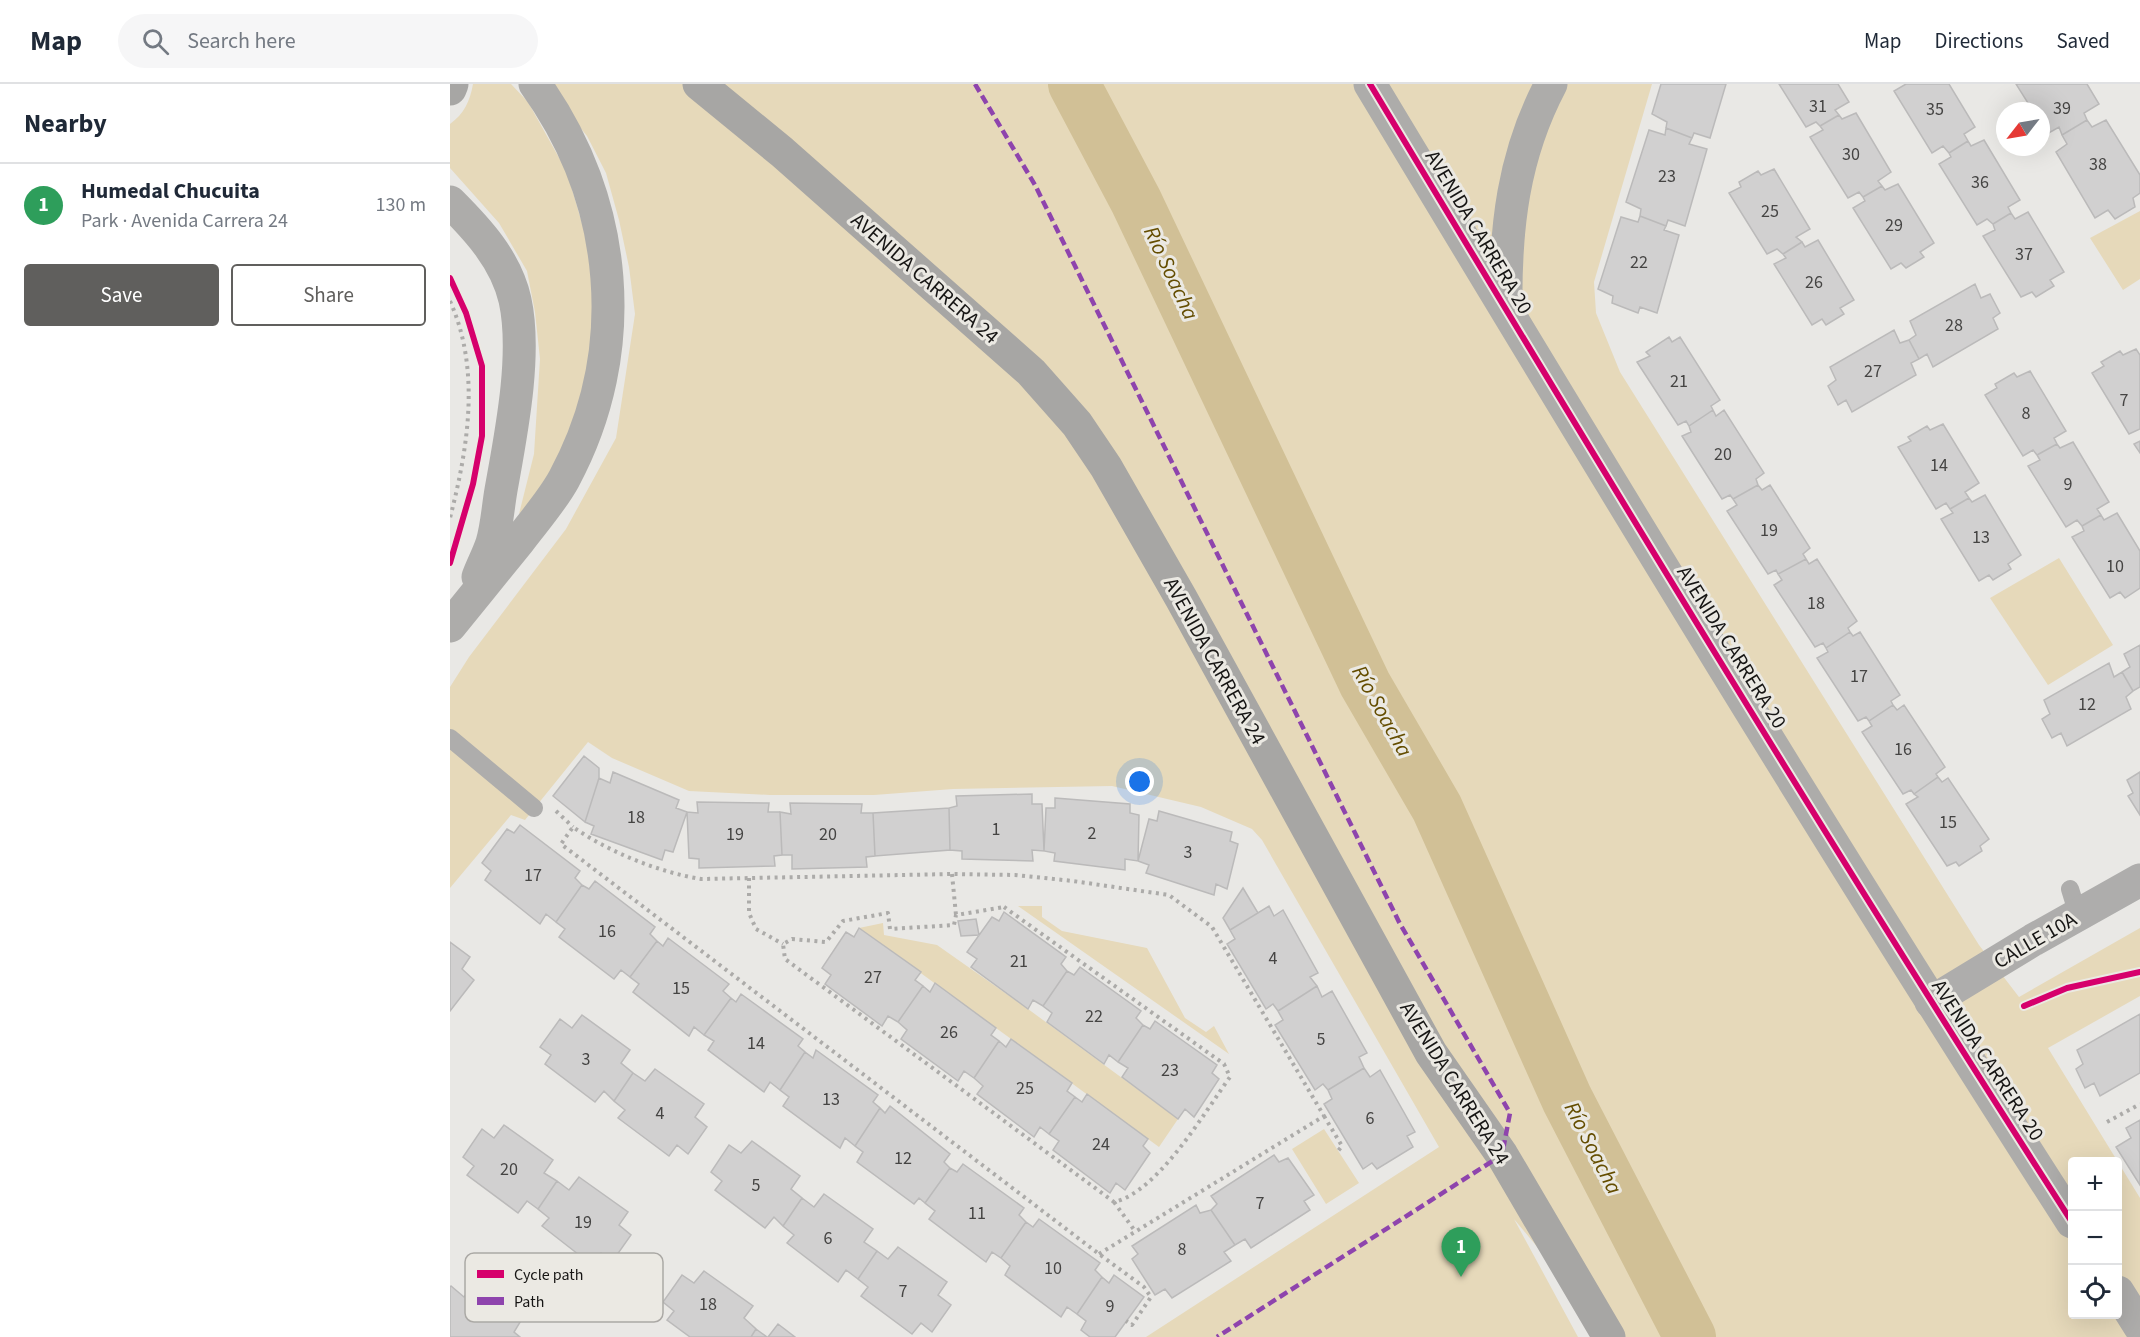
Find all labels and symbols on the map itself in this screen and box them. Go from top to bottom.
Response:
house number: 31 [1809,94,1827,119]
house number: 39 [2053,96,2071,121]
house number: 35 [1926,97,1944,122]
north arrow [1996,102,2050,156]
house number: 30 [1842,142,1860,167]
street label: AVENIDA CARRERA 20 [1418,144,1540,320]
house number: 38 [2089,152,2107,177]
house number: 23 [1658,164,1676,189]
house number: 36 [1971,170,1989,195]
house number: 25 [1761,199,1779,224]
street label: AVENIDA CARRERA 24 [845,205,1005,351]
house number: 29 [1885,213,1903,238]
water label: Río Soacha [1135,221,1207,325]
house number: 37 [2015,242,2033,267]
house number: 22 [1630,250,1648,275]
house number: 26 [1805,270,1823,295]
house number: 28 [1945,313,1963,338]
house number: 27 [1864,359,1882,384]
house number: 21 [1670,369,1688,394]
house number: 7 [2120,388,2129,413]
house number: 8 [2022,401,2031,426]
house number: 20 [1714,442,1732,467]
house number: 14 [1930,453,1948,478]
house number: 9 [2064,472,2073,497]
house number: 19 [1760,518,1778,543]
house number: 13 [1972,525,1990,550]
house number: 10 [2106,554,2124,579]
street label: AVENIDA CARRERA 20 [1670,560,1794,734]
street label: AVENIDA CARRERA 24 [1157,572,1273,750]
house number: 18 [1807,591,1825,616]
water label: Río Soacha [1344,659,1420,763]
house number: 17 [1850,664,1868,689]
house number: 12 [2078,692,2096,717]
house number: 16 [1894,737,1912,762]
your location [1125,767,1154,796]
house number: 18 [627,805,645,830]
house number: 15 [1939,810,1957,835]
house number: 1 [992,817,1000,842]
house number: 2 [1088,821,1097,846]
house number: 19 [726,822,744,847]
house number: 20 [819,822,837,847]
house number: 3 [1184,840,1193,865]
house number: 17 [524,863,542,888]
street label: CALLE 10A [1988,904,2083,976]
house number: 16 [598,919,616,944]
house number: 4 [1269,946,1278,971]
house number: 21 [1010,949,1028,974]
house number: 27 [864,965,882,990]
street label: AVENIDA CARRERA 20 [1924,973,2052,1147]
house number: 15 [672,976,690,1001]
street label: AVENIDA CARRERA 24 [1393,996,1517,1170]
house number: 22 [1085,1004,1103,1029]
house number: 26 [940,1020,958,1045]
house number: 5 [1317,1027,1326,1052]
house number: 14 [747,1031,765,1056]
house number: 3 [582,1047,591,1072]
house number: 23 [1161,1058,1179,1083]
house number: 25 [1016,1076,1034,1101]
house number: 13 [822,1087,840,1112]
water label: Río Soacha [1556,1096,1630,1200]
house number: 4 [656,1101,665,1126]
house number: 6 [1366,1106,1375,1131]
house number: 24 [1092,1132,1110,1157]
house number: 12 [894,1146,912,1171]
house number: 20 [500,1157,518,1182]
house number: 5 [752,1173,761,1198]
house number: 7 [1256,1191,1265,1216]
house number: 11 [968,1201,986,1226]
house number: 19 [574,1210,592,1235]
house number: 6 [824,1226,833,1251]
pin: 1 [1442,1228,1480,1277]
house number: 8 [1178,1237,1187,1262]
legend [465,1253,663,1322]
house number: 10 [1044,1256,1062,1281]
text: Cycle path [514,1264,583,1286]
house number: 7 [899,1279,908,1304]
text: Path [514,1291,544,1313]
house number: 18 [699,1292,717,1317]
house number: 9 [1106,1294,1115,1319]

